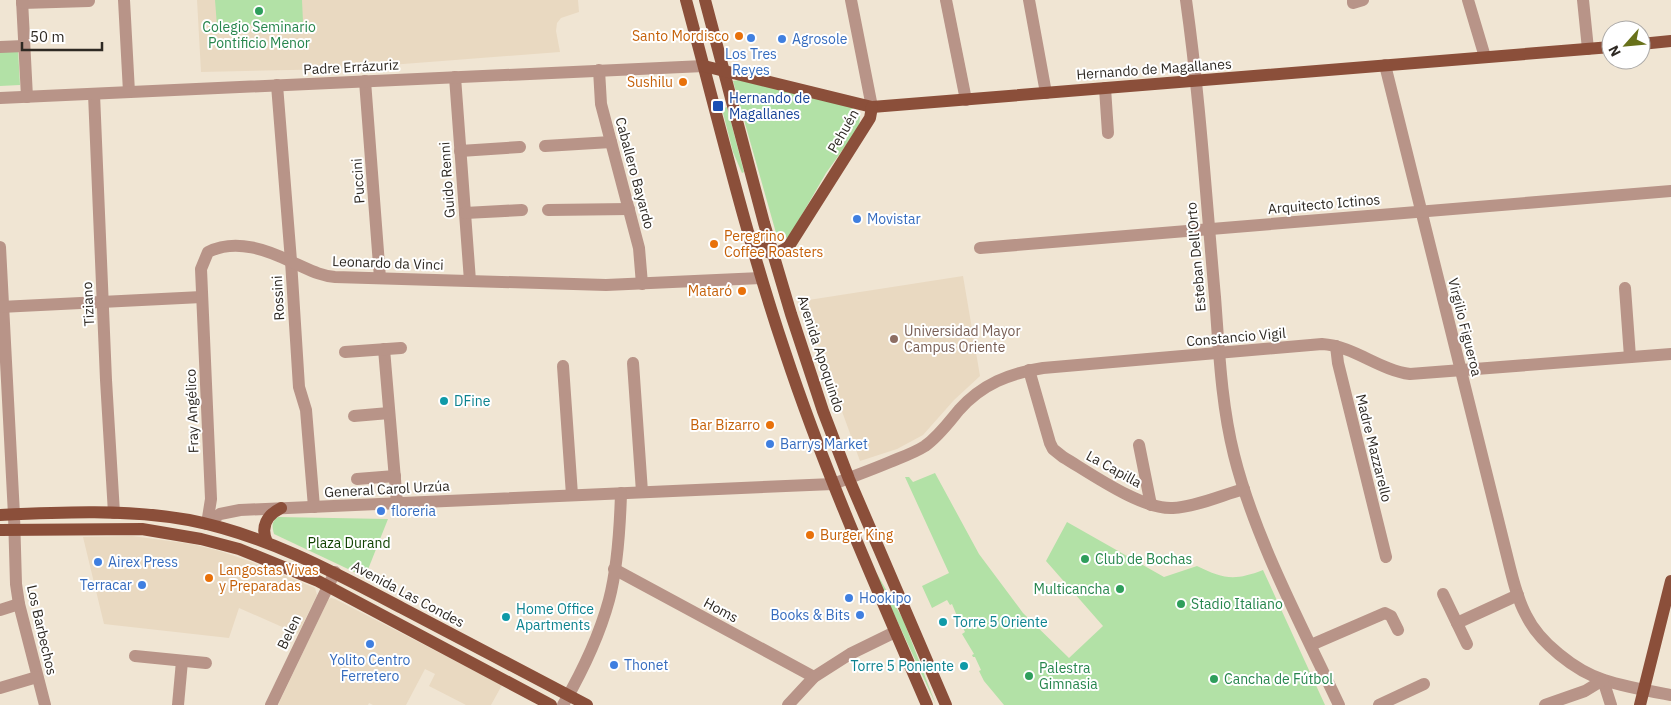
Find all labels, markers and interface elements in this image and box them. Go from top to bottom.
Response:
marker: Colegio Seminario Pontificio Menor [253,5,265,17]
place label: Colegio Seminario Pontificio Menor [202,18,316,52]
scale bar [22,20,102,52]
north arrow [1601,20,1651,70]
text: 50 m [30,27,65,46]
place label: Santo Mordisco [632,27,729,45]
marker: Santo Mordisco [733,30,745,42]
place label: Agrosole [792,30,848,48]
marker: Los Tres Reyes [745,32,757,44]
marker: Agrosole [776,33,788,45]
text: N [1604,42,1625,60]
place label: Los Tres Reyes [725,45,777,79]
street label: Padre Errázuriz [303,55,400,78]
street label: Hernando de Magallanes [1076,55,1232,83]
place label: Sushilu [627,73,673,91]
marker: Sushilu [677,76,689,88]
place label: Hernando de Magallanes [729,89,810,123]
marker: Hernando de Magallanes [711,99,725,113]
street label: Pehuén [823,106,863,156]
street label: Caballero Bayardo [611,115,659,231]
street label: Guido Renni [435,141,459,219]
street label: Puccini [347,158,369,204]
street label: Arquitecto Ictinos [1267,190,1381,218]
street label: Esteban Dell'Orto [1182,201,1210,313]
place label: Movistar [867,210,921,228]
marker: Movistar [851,213,863,225]
place label: Peregrino Coffee Roasters [724,227,824,261]
marker: Peregrino Coffee Roasters [708,238,720,250]
street label: Leonardo da Vinci [332,252,444,274]
street label: Rossini [268,275,288,321]
street label: Virgilio Figueroa [1444,276,1486,379]
street label: Tiziano [78,281,98,327]
place label: Mataró [688,282,732,300]
marker: Mataró [736,285,748,297]
street label: Avenida Apoquindo [794,293,848,415]
place label: Universidad Mayor Campus Oriente [904,322,1021,356]
street label: Constancio Vigil [1185,324,1287,350]
marker: Universidad Mayor Campus Oriente [888,333,900,345]
street label: Fray Angélico [182,368,202,453]
place label: DFine [454,392,491,410]
street label: Madre Mazzarello [1352,392,1396,504]
marker: DFine [438,395,450,407]
place label: Bar Bizarro [690,416,760,434]
marker: Bar Bizarro [764,419,776,431]
place label: Barrys Market [780,435,868,453]
marker: Barrys Market [764,438,776,450]
street label: La Capilla [1083,446,1145,492]
street label: General Carol Urzúa [324,477,451,501]
place label: floreria [391,502,437,520]
marker: floreria [375,505,387,517]
place label: Burger King [820,526,894,544]
marker: Burger King [804,529,816,541]
park label: Plaza Durand [307,534,391,552]
place label: Club de Bochas [1095,550,1192,568]
place label: Airex Press [108,553,178,571]
marker: Club de Bochas [1079,553,1091,565]
marker: Airex Press [92,556,104,568]
street label: Avenida Las Condes [348,557,468,631]
place label: Langostas Vivas y Preparadas [219,561,319,595]
marker: Langostas Vivas y Preparadas [203,572,215,584]
place label: Terracar [80,576,132,594]
marker: Terracar [136,579,148,591]
place label: Multicancha [1034,580,1111,598]
street label: Los Barbechos [23,583,61,677]
marker: Multicancha [1114,583,1126,595]
place label: Hookipo [859,589,912,607]
marker: Hookipo [843,592,855,604]
street label: Homs [701,593,742,627]
place label: Stadio Italiano [1191,595,1283,613]
marker: Stadio Italiano [1175,598,1187,610]
place label: Home Office Apartments [516,600,594,634]
place label: Books & Bits [770,606,850,624]
marker: Books & Bits [854,609,866,621]
marker: Home Office Apartments [500,611,512,623]
street label: Belen [273,612,305,652]
place label: Torre 5 Oriente [953,613,1048,631]
marker: Torre 5 Oriente [937,616,949,628]
marker: Yolito Centro Ferretero [364,638,376,650]
place label: Yolito Centro Ferretero [330,651,411,685]
place label: Thonet [624,656,668,674]
place label: Torre 5 Poniente [850,657,954,675]
marker: Thonet [608,659,620,671]
place label: Palestra Gimnasia [1039,659,1098,693]
marker: Torre 5 Poniente [958,660,970,672]
marker: Palestra Gimnasia [1023,670,1035,682]
place label: Cancha de Fútbol [1224,670,1333,688]
marker: Cancha de Fútbol [1208,673,1220,685]

